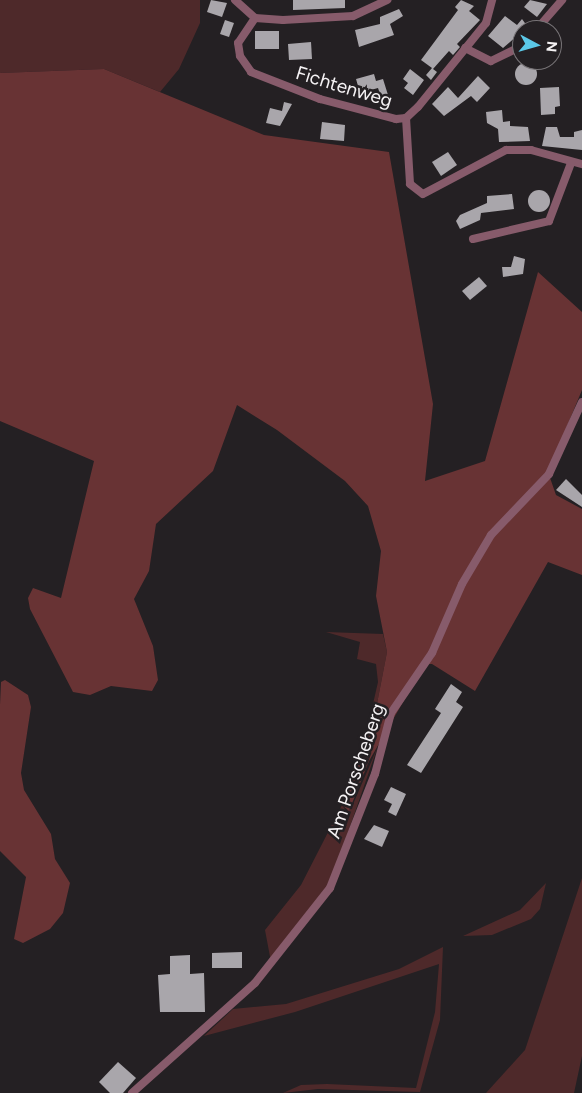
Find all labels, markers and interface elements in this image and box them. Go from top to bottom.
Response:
north arrow [512,20,562,70]
text: N [542,40,560,53]
street label: Fichtenweg [293,62,395,112]
street label: Am Porscheberg [322,701,390,841]

